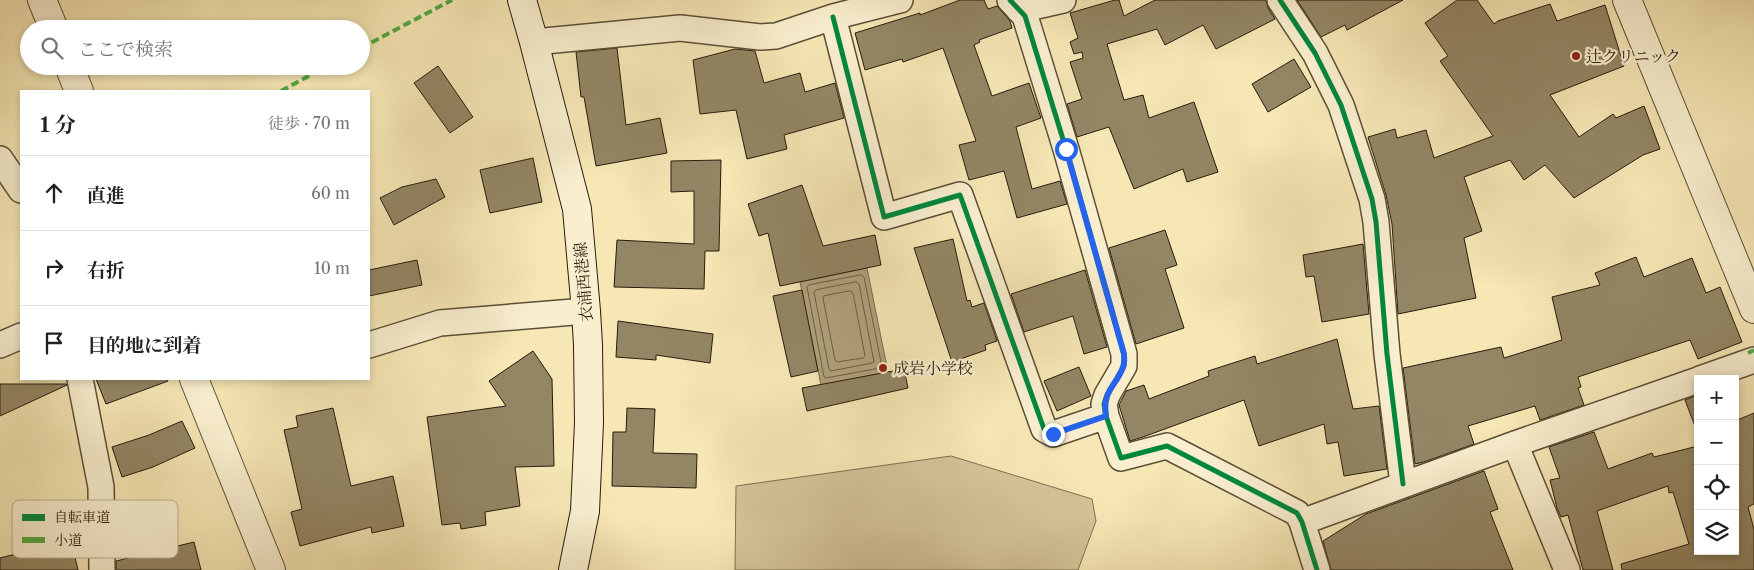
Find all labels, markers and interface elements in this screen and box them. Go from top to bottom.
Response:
search box [20,20,370,75]
icon: search [38,34,66,62]
text: ここで検索 [78,38,173,61]
place label: 辻クリニック [1586,46,1681,66]
marker: 辻クリニック [1570,50,1582,62]
text: 1 分 [40,112,76,137]
text: 徒歩 · 70 m [268,113,350,133]
route start [1055,138,1078,161]
icon: ahead [40,179,68,207]
text: 60 m [311,183,350,203]
text: 直進 [87,184,125,207]
street label: 衣浦西港線 [570,241,596,323]
icon: right [40,254,68,282]
text: 10 m [314,258,350,278]
text: 右折 [87,259,125,282]
icon: arrive [40,329,68,357]
text: 目的地に到着 [87,334,201,357]
place label: 成岩小学校 [893,358,973,378]
marker: 成岩小学校 [877,362,889,374]
map controls [1694,375,1739,555]
button: + [1694,375,1739,420]
button: − [1694,420,1739,465]
route end [1042,423,1065,446]
button: locate [1694,465,1739,510]
legend [12,500,178,558]
text: 自転車道 [54,508,110,526]
button: layers [1694,510,1739,555]
text: 小道 [54,531,82,549]

